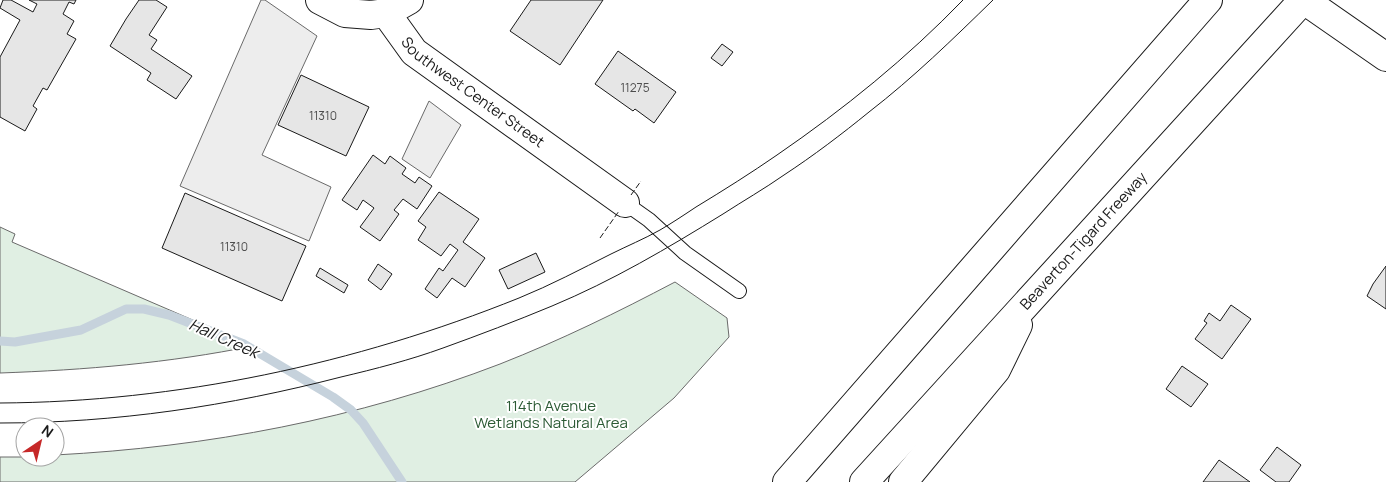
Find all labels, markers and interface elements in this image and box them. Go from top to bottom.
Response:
street label: Southwest Center Street [397,33,549,152]
house number: 11275 [620,79,650,96]
house number: 11310 [309,107,337,124]
street label: Beaverton-Tigard Freeway [1015,167,1152,314]
house number: 11310 [220,238,248,255]
water label: Hall Creek [186,313,264,364]
park label: 114th Avenue Wetlands Natural Area [474,395,628,433]
north arrow [15,417,65,467]
text: N [38,420,57,442]

